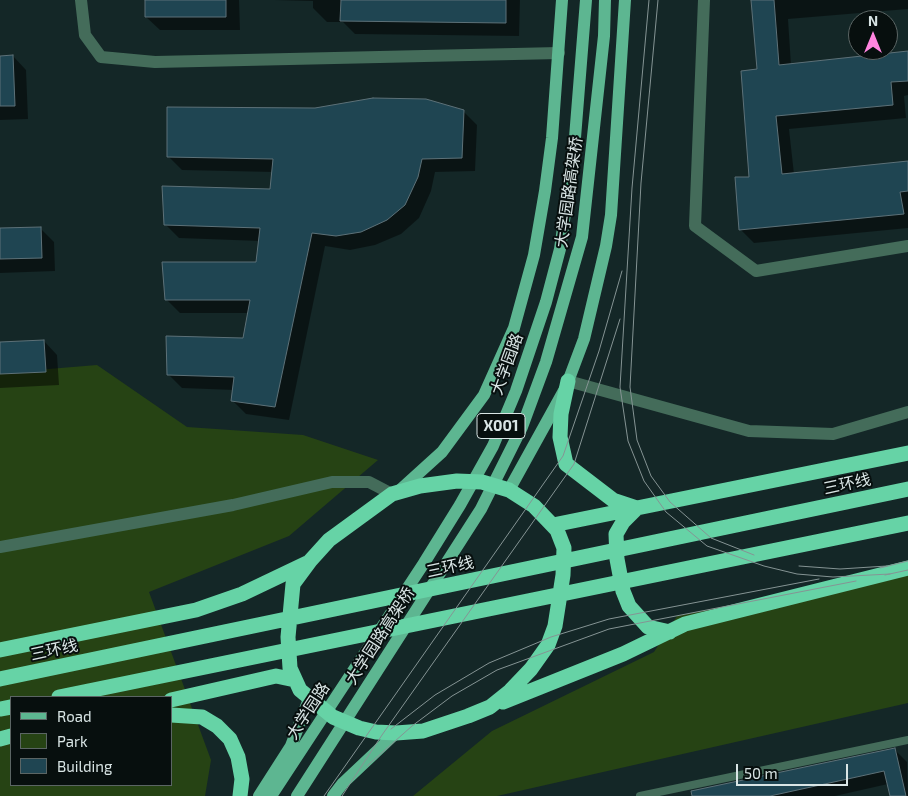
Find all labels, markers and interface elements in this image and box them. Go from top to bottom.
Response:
north arrow [848,10,898,60]
text: N [868,12,878,29]
street label: 大学园路高架桥 [552,135,586,249]
street label: 大学园路 [487,331,527,397]
road number: X001 [477,414,525,438]
street label: 三环线 [822,470,872,498]
street label: 三环线 [425,553,475,581]
street label: 大学园路高架桥 [341,584,419,688]
street label: 三环线 [29,636,79,664]
street label: 大学园路 [283,679,333,743]
legend [10,696,172,786]
text: Road [57,707,92,725]
text: Park [57,732,88,750]
scale bar [738,754,850,786]
text: Building [57,757,112,775]
text: 50 m [744,764,778,782]

